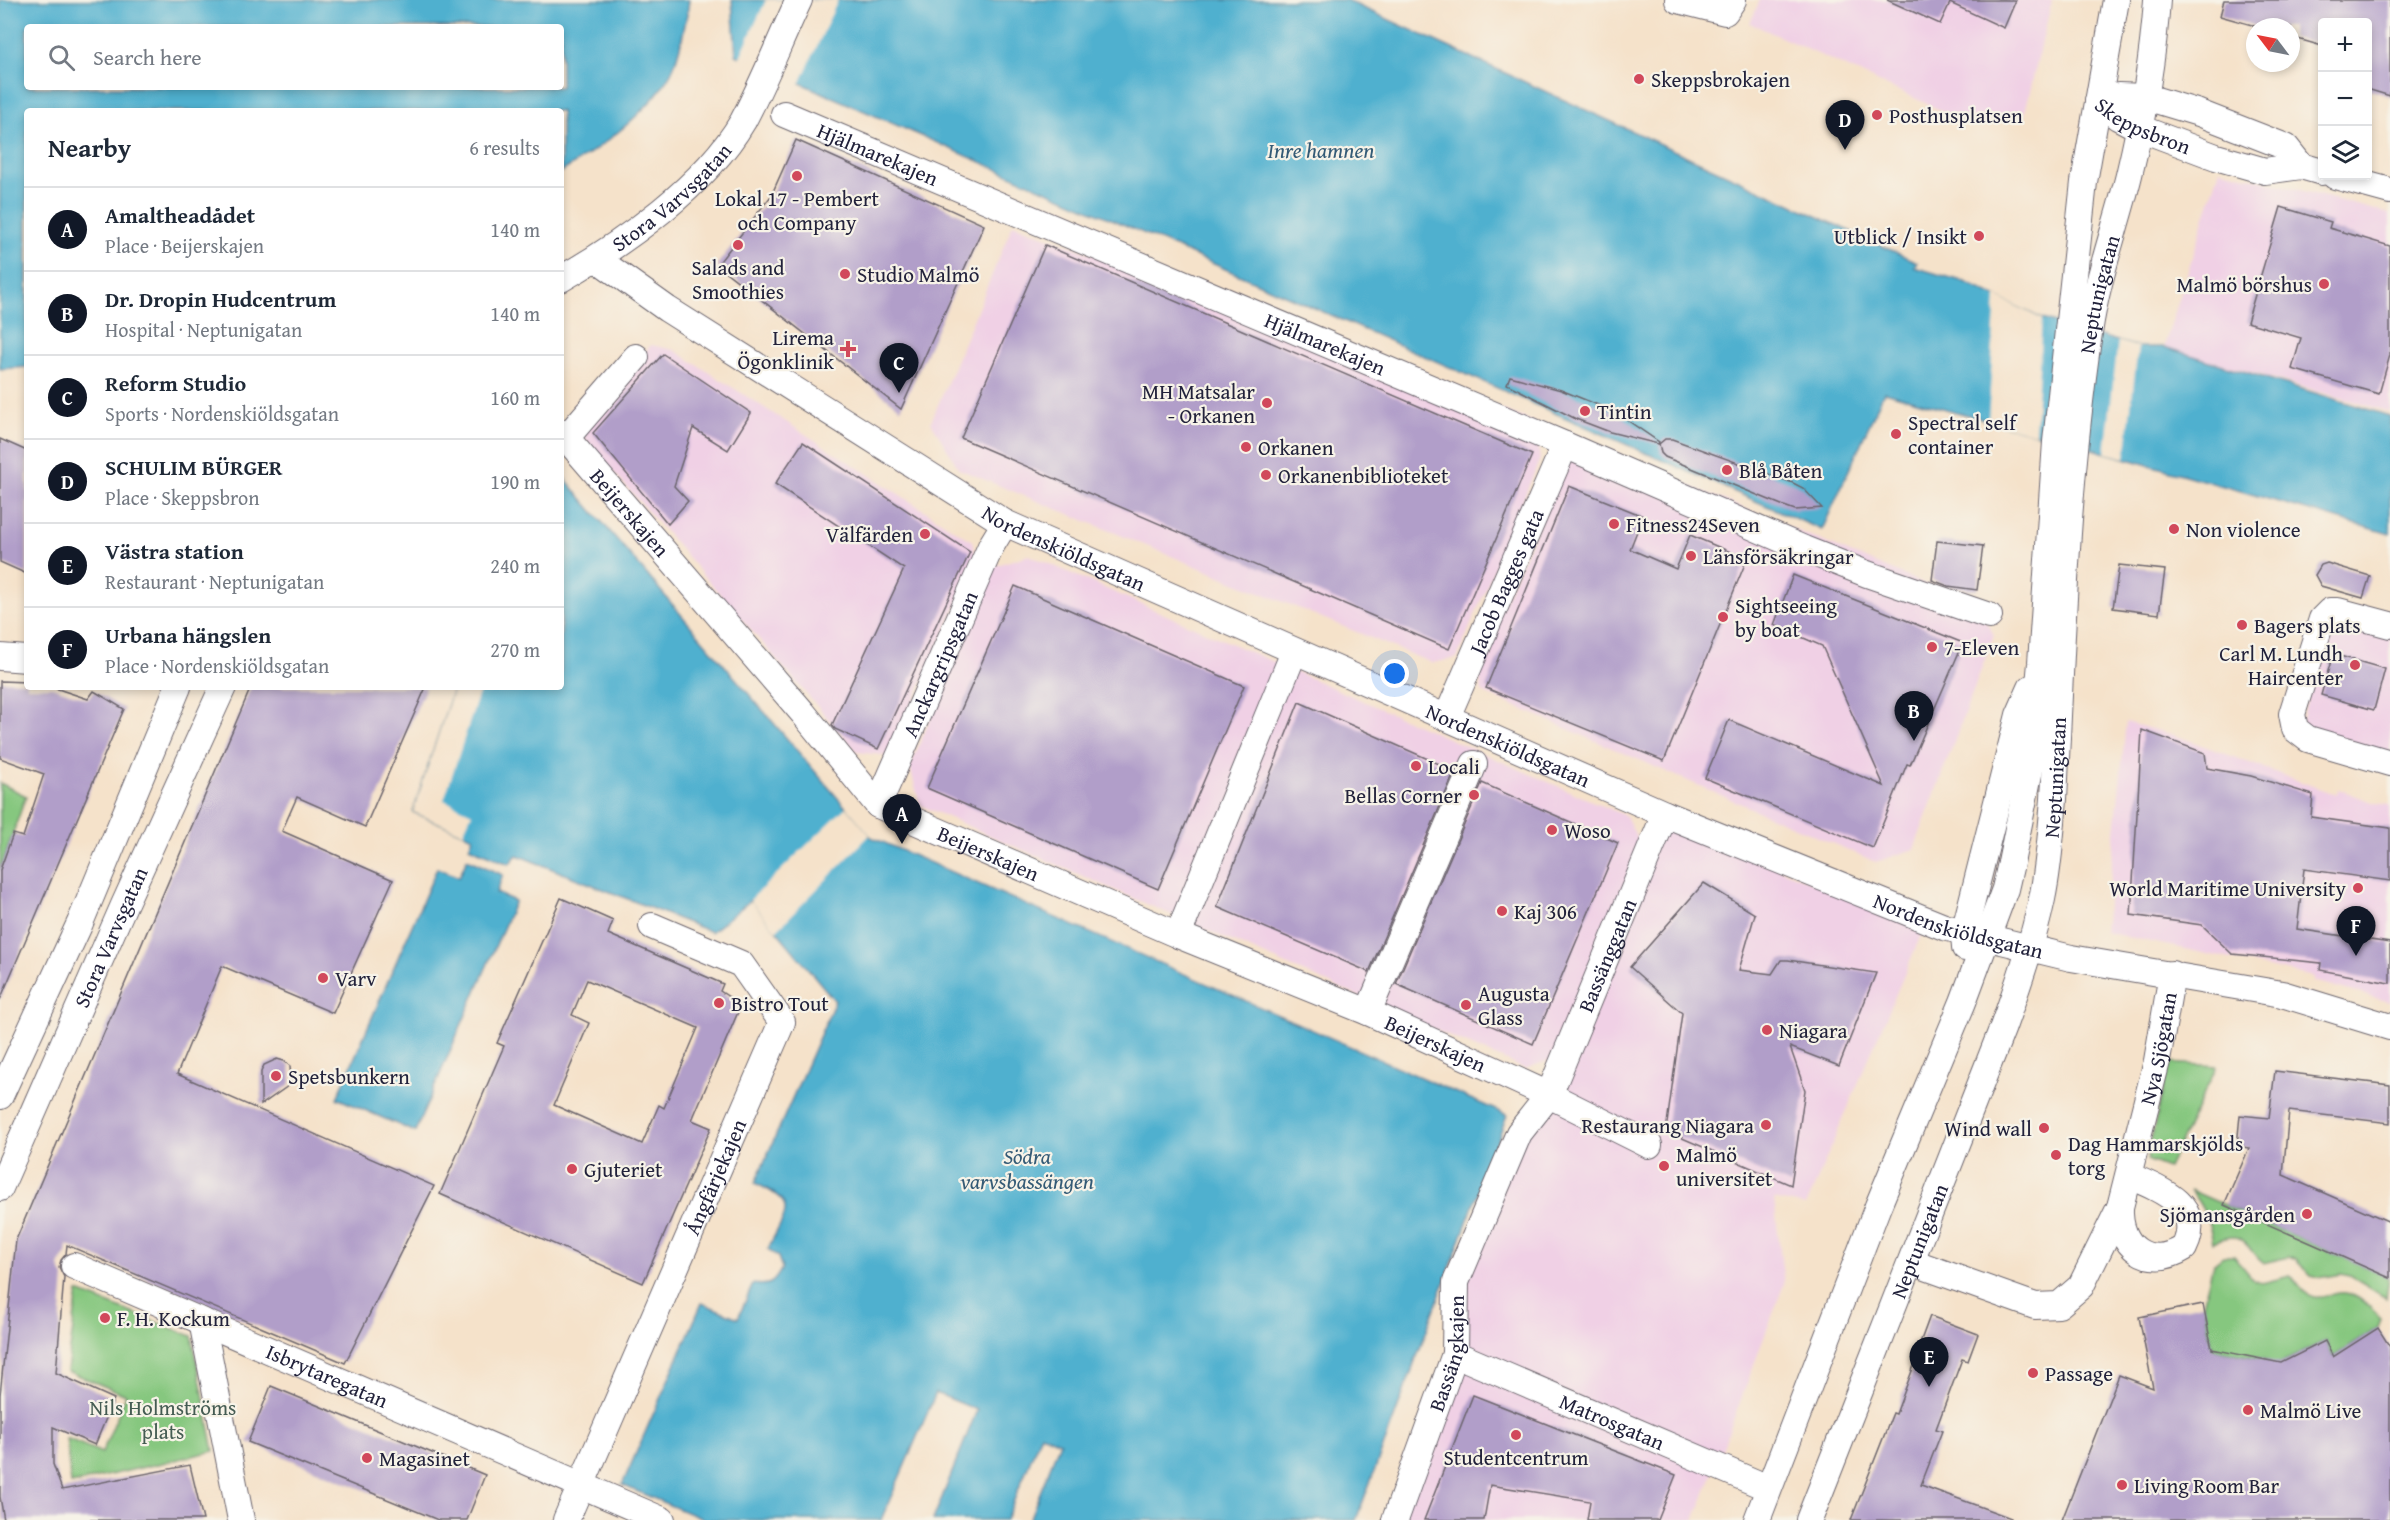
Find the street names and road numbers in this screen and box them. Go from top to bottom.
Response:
street label: Skeppsbron [2089,89,2195,162]
street label: Hjälmarekajen [813,114,943,193]
street label: Stora Varvsgatan [605,136,739,259]
street label: Neptunigatan [2071,231,2127,355]
street label: Hjälmarekajen [1260,304,1391,383]
street label: Beijerskajen [583,461,677,564]
street label: Nordenskiöldsgatan [976,497,1151,599]
street label: Jacob Bagges gata [1460,504,1551,661]
street label: Anckargripsgatan [894,585,985,742]
street label: Nordenskiöldsgatan [1421,695,1595,795]
street label: Neptunigatan [2035,716,2073,839]
street label: Beijerskajen [933,817,1044,889]
street label: Stora Varvsgatan [65,862,155,1012]
street label: Nordenskiöldsgatan [1869,885,2047,966]
street label: Bassänggatan [1569,893,1644,1017]
street label: Nya Sjögatan [2131,989,2184,1108]
street label: Beijerskajen [1380,1006,1491,1080]
street label: Ångfärjekajen [676,1114,754,1240]
street label: Neptunigatan [1882,1179,1956,1303]
street label: Bassängkajen [1420,1295,1471,1416]
street label: Isbrytaregatan [262,1335,393,1416]
street label: Matrosgatan [1555,1385,1670,1458]

